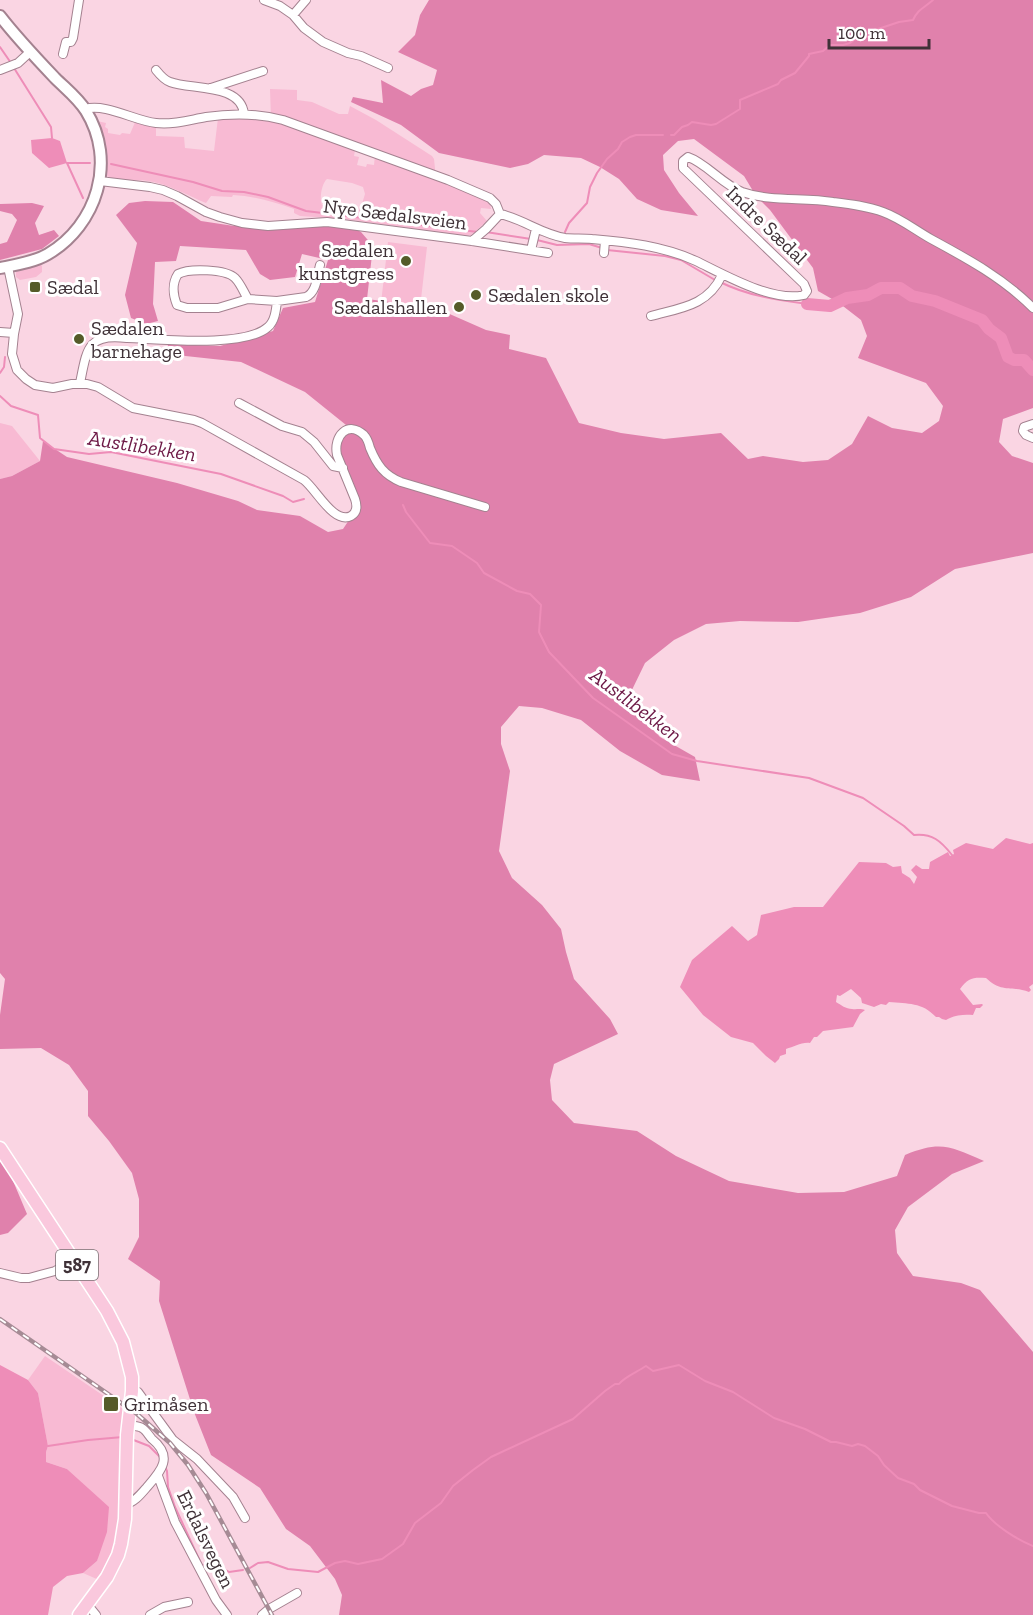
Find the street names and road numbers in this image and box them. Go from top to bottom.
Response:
street label: Indre Sædal [722,181,812,269]
street label: Nye Sædalsveien [322,193,469,235]
road number: 587 [56,1250,98,1280]
street label: Erdalsvegen [172,1486,240,1592]

